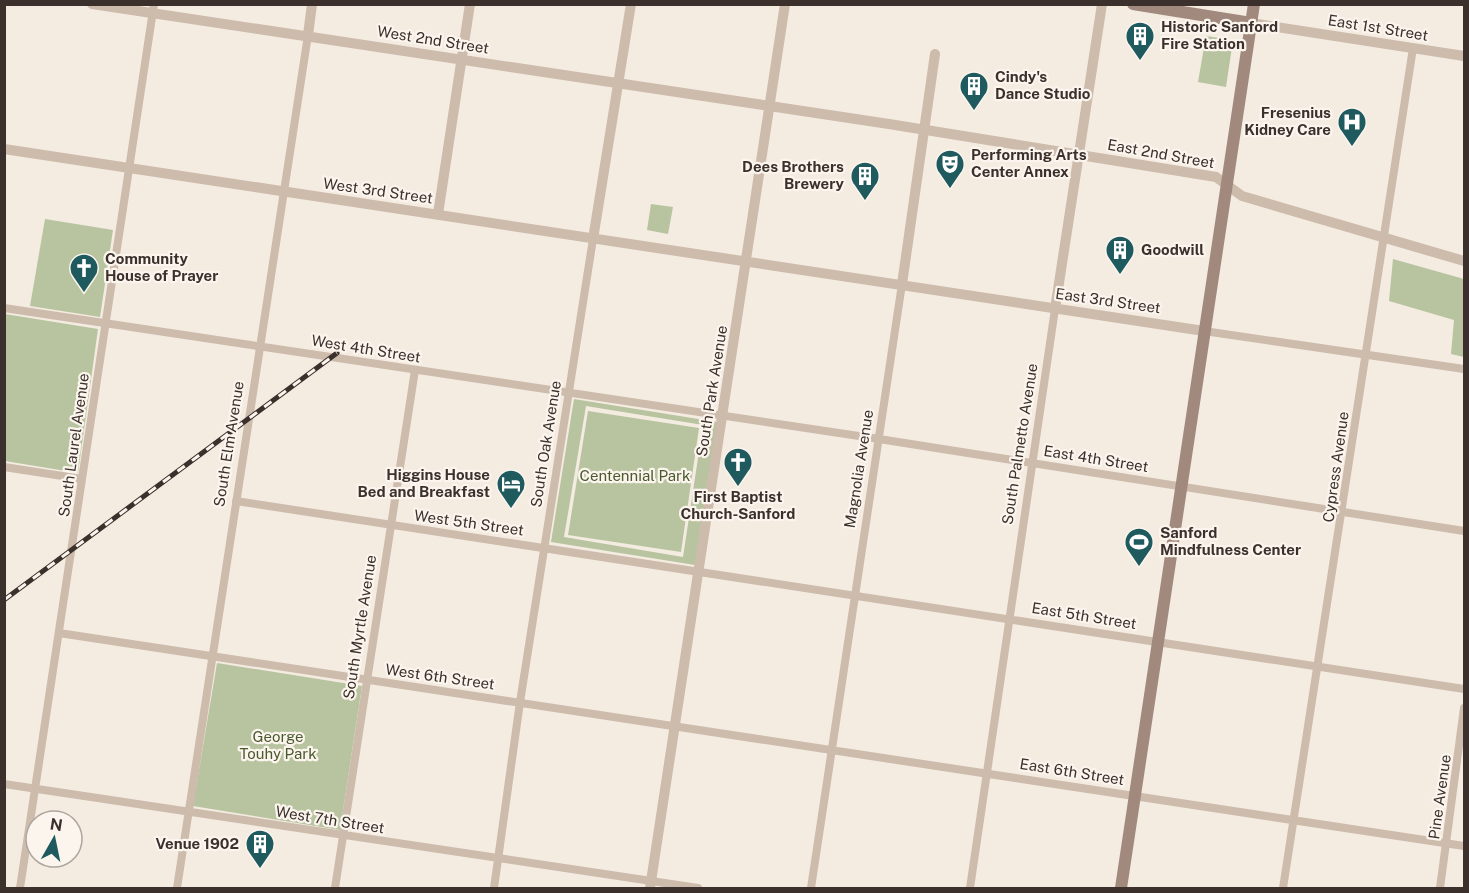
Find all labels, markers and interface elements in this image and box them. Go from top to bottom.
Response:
street label: East 1st Street [1327,11,1430,44]
place label: Historic Sanford Fire Station [1161,18,1278,52]
building icon: Historic Sanford Fire Station [1124,20,1156,62]
street label: West 2nd Street [376,22,490,57]
place label: Cindy's Dance Studio [995,68,1091,102]
building icon: Cindy's Dance Studio [958,70,990,112]
place label: Fresenius Kidney Care [1244,104,1331,138]
hospital icon: Fresenius Kidney Care [1336,106,1368,148]
street label: East 2nd Street [1106,136,1216,171]
place label: Performing Arts Center Annex [971,146,1087,180]
theatre icon: Performing Arts Center Annex [934,148,966,190]
place label: Dees Brothers Brewery [742,158,845,192]
building icon: Dees Brothers Brewery [849,160,881,202]
street label: West 3rd Street [322,174,434,207]
building icon: Goodwill [1104,234,1136,276]
place label: Goodwill [1141,241,1204,258]
place label: Community House of Prayer [105,250,218,284]
church icon: Community House of Prayer [68,252,100,294]
street label: East 3rd Street [1054,285,1162,316]
street label: South Park Avenue [693,324,730,458]
street label: West 4th Street [310,331,422,366]
street label: South Palmetto Avenue [998,362,1041,526]
street label: South Laurel Avenue [55,372,92,518]
street label: South Oak Avenue [527,379,564,509]
street label: South Elm Avenue [210,380,247,508]
street label: Magnolia Avenue [841,409,876,529]
street label: Cypress Avenue [1319,410,1352,523]
street label: East 4th Street [1043,442,1150,475]
church icon: First Baptist Church-Sanford [722,446,754,488]
place label: Higgins House Bed and Breakfast [357,466,490,500]
park label: Centennial Park [580,467,690,484]
hotel icon: Higgins House Bed and Breakfast [495,468,527,510]
place label: First Baptist Church-Sanford [681,488,795,522]
street label: West 5th Street [413,506,525,539]
place label: Sanford Mindfulness Center [1160,524,1301,558]
sports icon: Sanford Mindfulness Center [1123,526,1155,568]
street label: South Myrtle Avenue [340,554,379,700]
street label: East 5th Street [1030,599,1138,632]
street label: West 6th Street [384,660,496,693]
park label: George Touhy Park [239,728,317,762]
street label: Pine Avenue [1425,753,1454,840]
street label: East 6th Street [1019,755,1126,788]
street label: West 7th Street [274,803,386,837]
north arrow [24,809,84,869]
text: N [49,814,64,835]
building icon: Venue 1902 [244,828,276,870]
place label: Venue 1902 [155,835,239,852]

